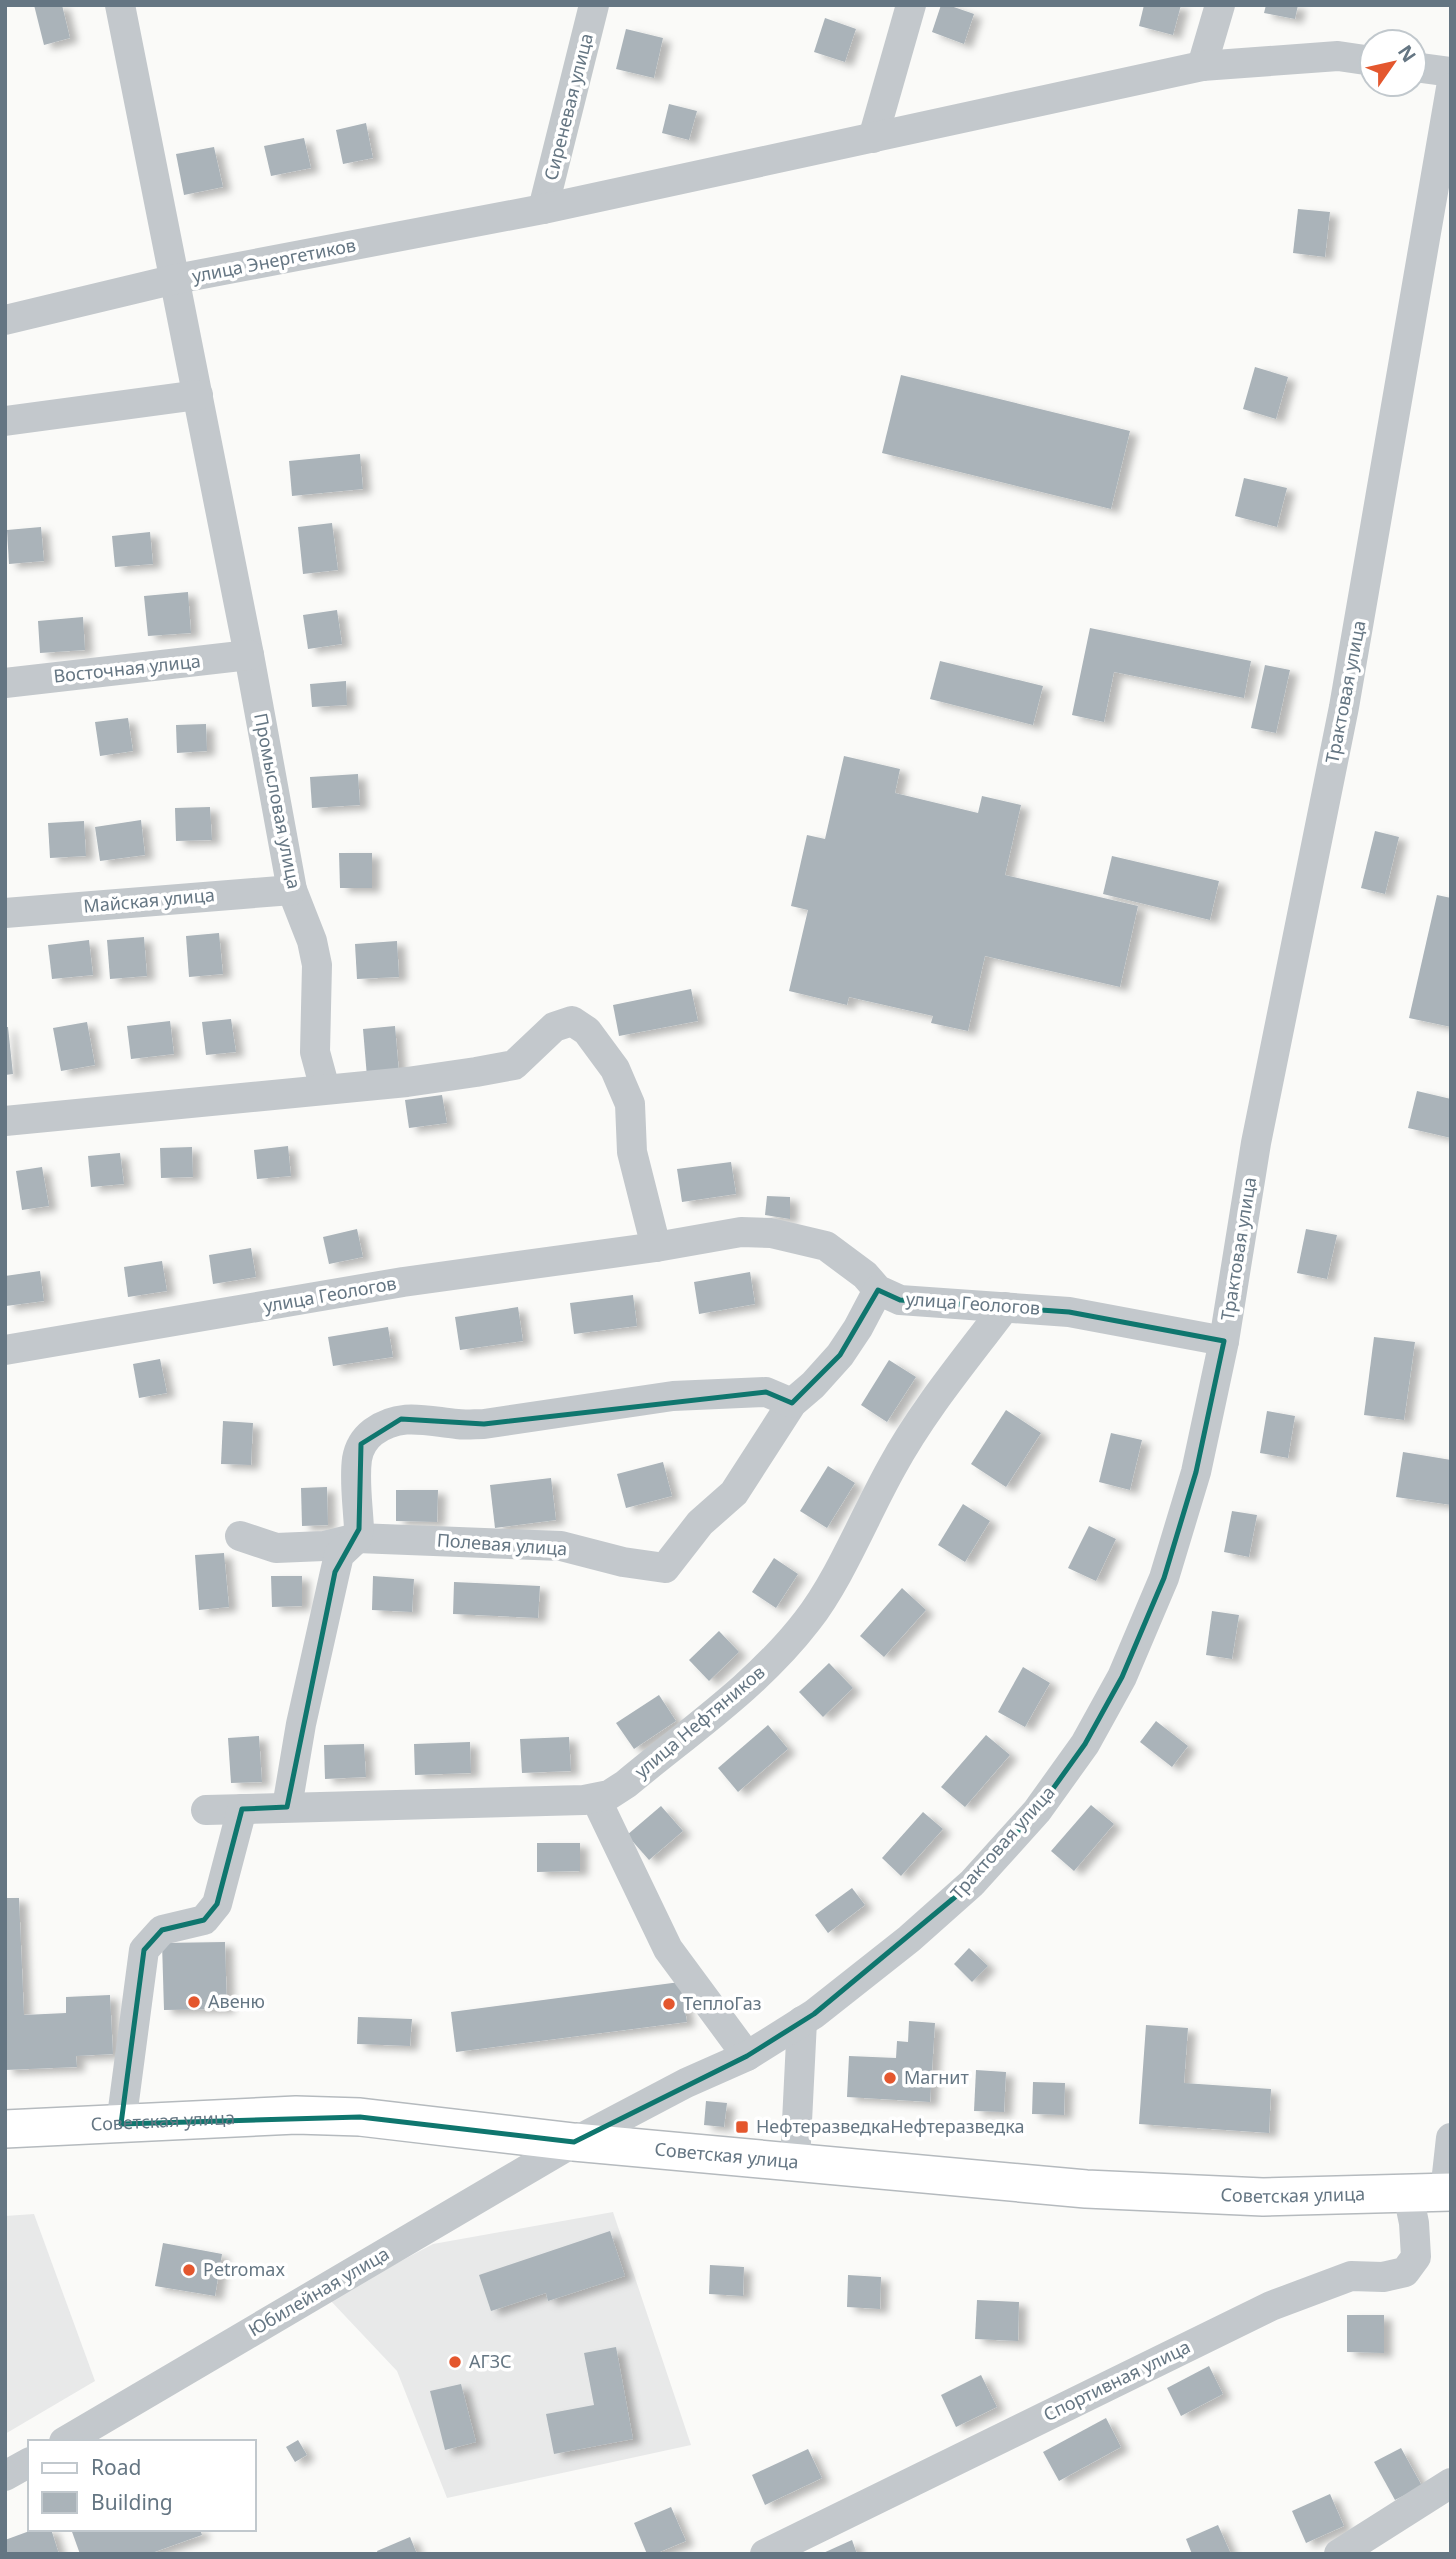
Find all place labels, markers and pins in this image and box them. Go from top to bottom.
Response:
place label: Авеню [208,1989,265,2013]
place label: ТеплоГаз [683,1991,762,2015]
marker: Авеню [186,1994,202,2010]
marker: ТеплоГаз [661,1996,677,2012]
place label: Магнит [904,2065,969,2089]
marker: Магнит [882,2070,898,2086]
place label: НефтеразведкаНефтеразведка [756,2114,1025,2138]
marker: НефтеразведкаНефтеразведка [734,2119,750,2135]
place label: Petromax [203,2257,285,2281]
marker: Petromax [181,2262,197,2278]
place label: АГЗС [469,2349,512,2373]
marker: АГЗС [447,2354,463,2370]

